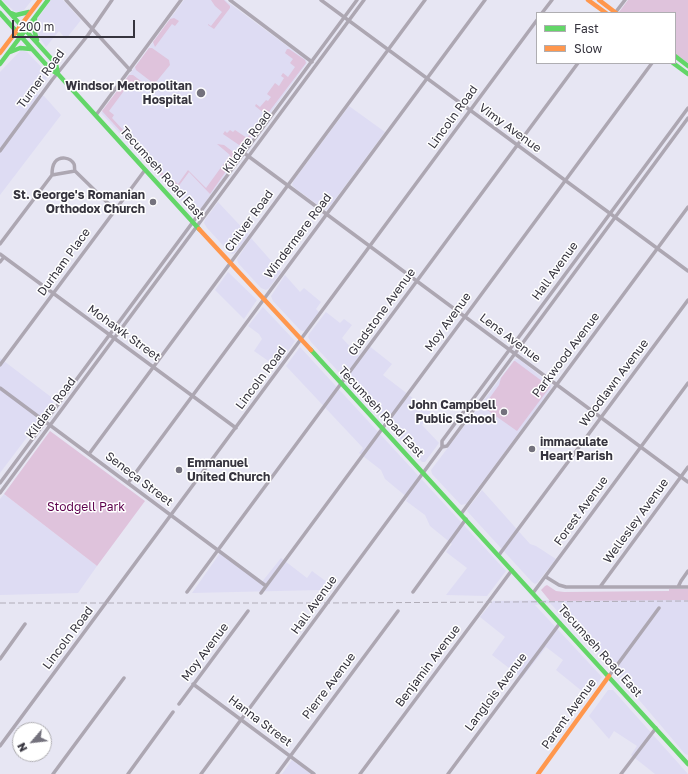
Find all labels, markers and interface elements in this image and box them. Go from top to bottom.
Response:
scale bar [14,12,137,38]
legend [536,12,676,64]
text: 200 m [19,19,54,34]
text: Fast [574,21,599,36]
text: Slow [574,41,602,56]
street label: Turner Road [14,47,68,111]
place label: Windsor Metropolitan Hospital [65,79,192,107]
street label: Lincoln Road [425,83,481,151]
marker: Windsor Metropolitan Hospital [195,87,207,99]
street label: Vimy Avenue [476,101,544,155]
street label: Kildare Road [220,108,274,176]
street label: Tecumseh Road East [117,124,207,222]
street label: Chilver Road [222,187,276,255]
place label: St. George's Romanian Orthodox Church [13,188,145,216]
street label: Windermere Road [261,191,335,281]
marker: St. George's Romanian Orthodox Church [148,197,158,207]
street label: Durham Place [35,225,93,299]
street label: Hall Avenue [529,239,581,303]
street label: Gladstone Avenue [345,265,419,359]
street label: Moy Avenue [422,290,474,354]
street label: Mohawk Street [85,302,163,364]
street label: Lens Avenue [477,310,543,366]
street label: Parkwood Avenue [529,310,603,400]
street label: Woodlawn Avenue [576,336,652,430]
street label: Lincoln Road [233,344,289,412]
street label: Tecumseh Road East [335,364,427,460]
street label: Kildare Road [23,374,79,442]
place label: John Campbell Public School [409,398,496,426]
marker: John Campbell Public School [499,407,509,417]
place label: immaculate Heart Parish [540,435,613,463]
marker: immaculate Heart Parish [527,444,537,454]
street label: Seneca Street [102,449,176,509]
place label: Emmanuel United Church [187,456,270,484]
marker: Emmanuel United Church [174,465,184,475]
street label: Forest Avenue [551,473,611,549]
street label: Wellesley Avenue [600,476,672,566]
park label: Stodgell Park [47,500,125,514]
street label: Hall Avenue [288,573,340,637]
street label: Tecumseh Road East [555,602,645,700]
street label: Lincoln Road [40,604,96,672]
street label: Moy Avenue [178,620,232,684]
street label: Benjamin Avenue [392,622,464,710]
street label: Pierre Avenue [299,650,359,722]
street label: Langlois Avenue [462,650,530,734]
street label: Parent Avenue [539,676,599,752]
street label: Hanna Street [225,692,295,750]
north arrow [12,722,52,762]
text: N [14,741,30,754]

